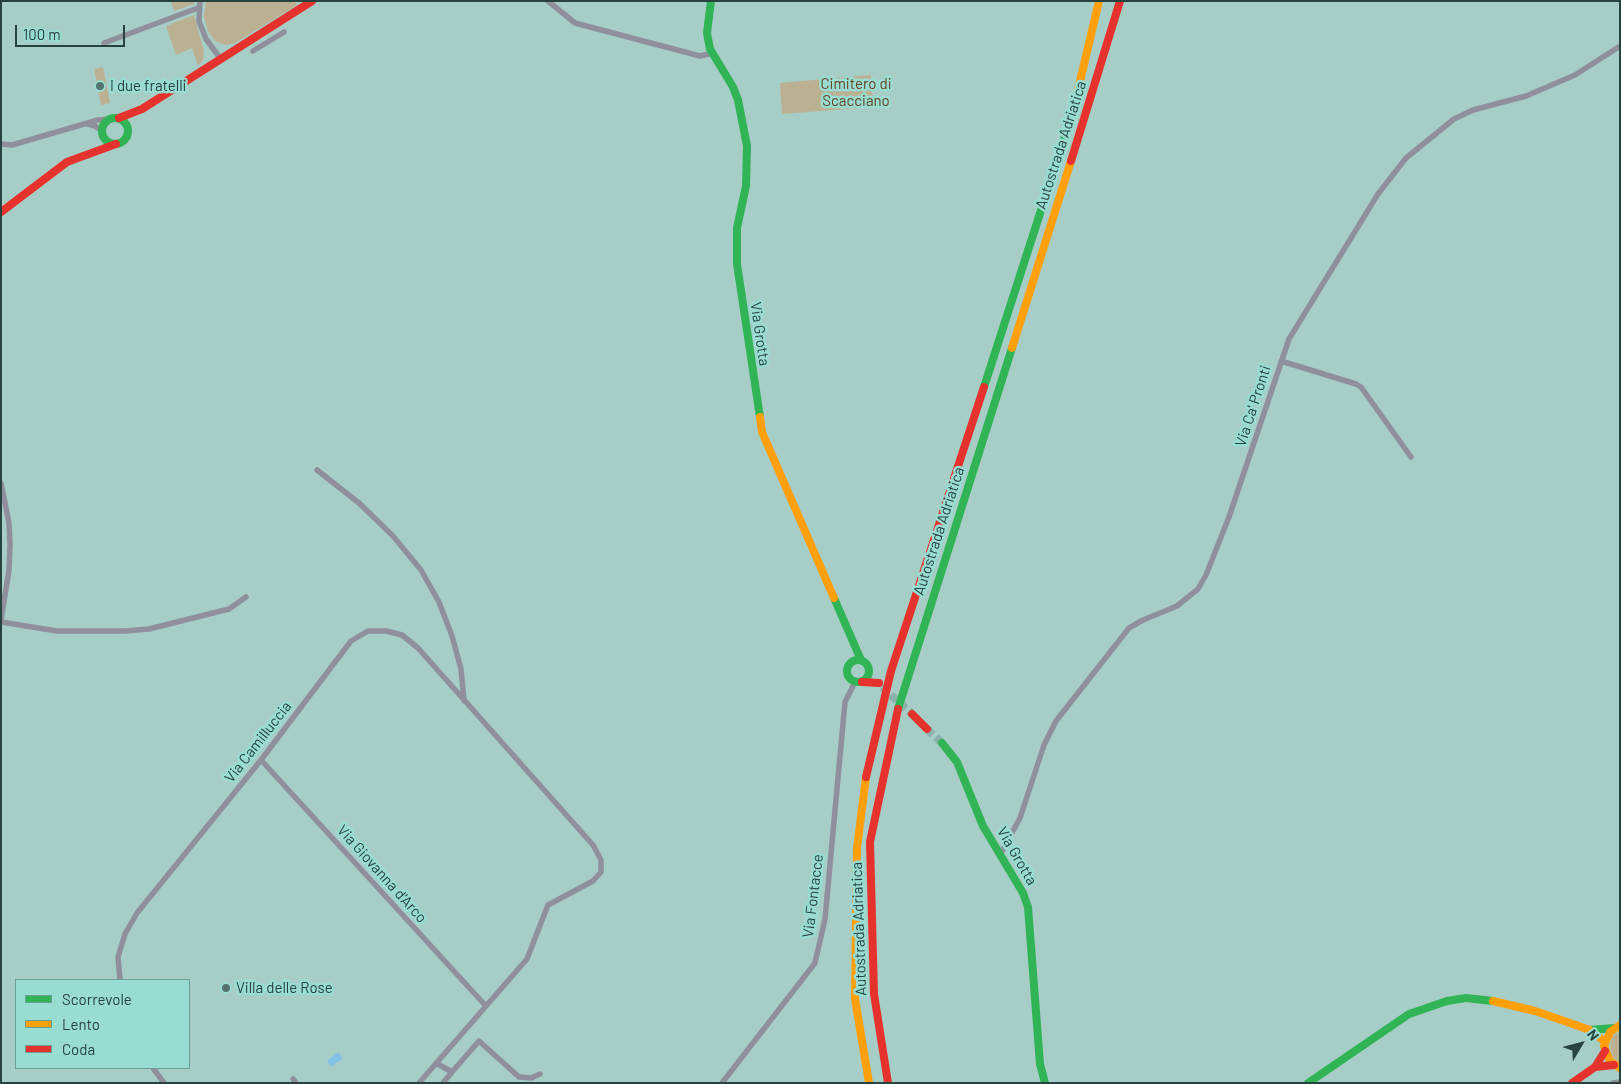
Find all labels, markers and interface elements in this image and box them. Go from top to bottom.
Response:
scale bar [18,15,128,47]
text: 100 m [23,25,61,43]
park label: Cimitero di Scacciano [821,75,891,110]
place label: I due fratelli [110,77,186,95]
street label: Autostrada Adriatica [1032,79,1090,211]
marker: I due fratelli [94,80,106,92]
street label: Via Grotta [747,301,773,367]
street label: Via Ca' Pronti [1231,363,1275,449]
street label: Autostrada Adriatica [910,465,968,597]
street label: Via Camilluccia [221,698,295,786]
street label: Via Giovanna d'Arco [333,821,431,927]
street label: Via Grotta [993,824,1041,888]
street label: Via Fontacce [799,853,827,939]
street label: Autostrada Adriatica [848,862,870,996]
legend [15,979,190,1069]
place label: Villa delle Rose [236,979,333,997]
marker: Villa delle Rose [220,982,232,994]
text: Scorrevole [62,990,132,1008]
text: Lento [62,1015,100,1033]
north arrow [1556,1019,1606,1069]
text: N [1584,1026,1603,1044]
text: Coda [62,1040,95,1058]

